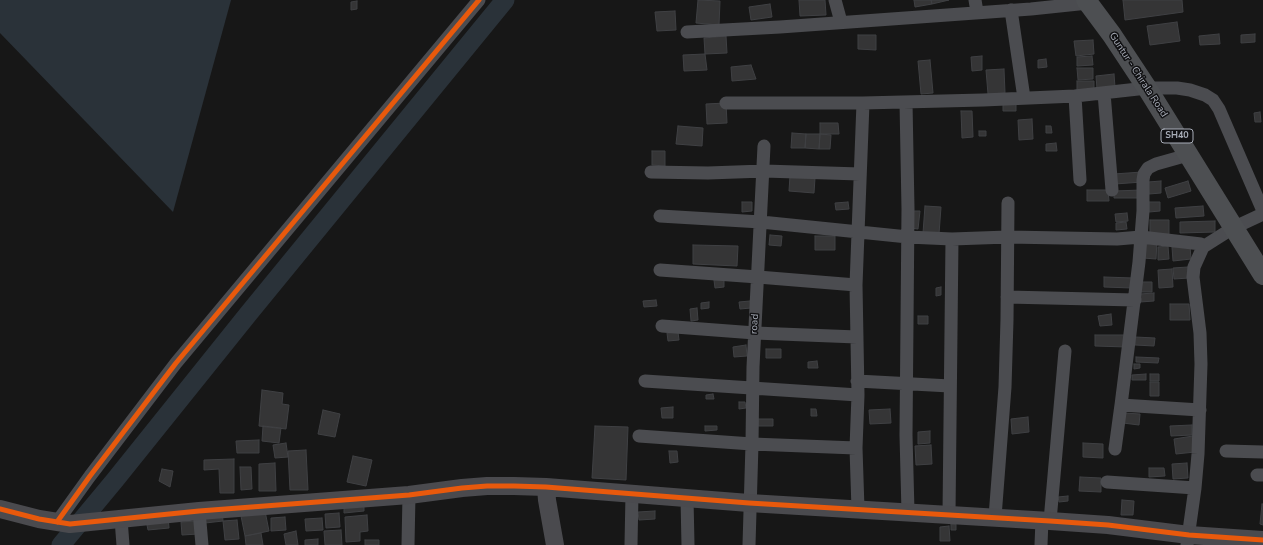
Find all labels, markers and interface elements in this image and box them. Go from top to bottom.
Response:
street label: Guntur - Chirala Road [1106,31,1170,119]
road number: SH40 [1161,129,1193,143]
street label: road [748,314,762,334]

